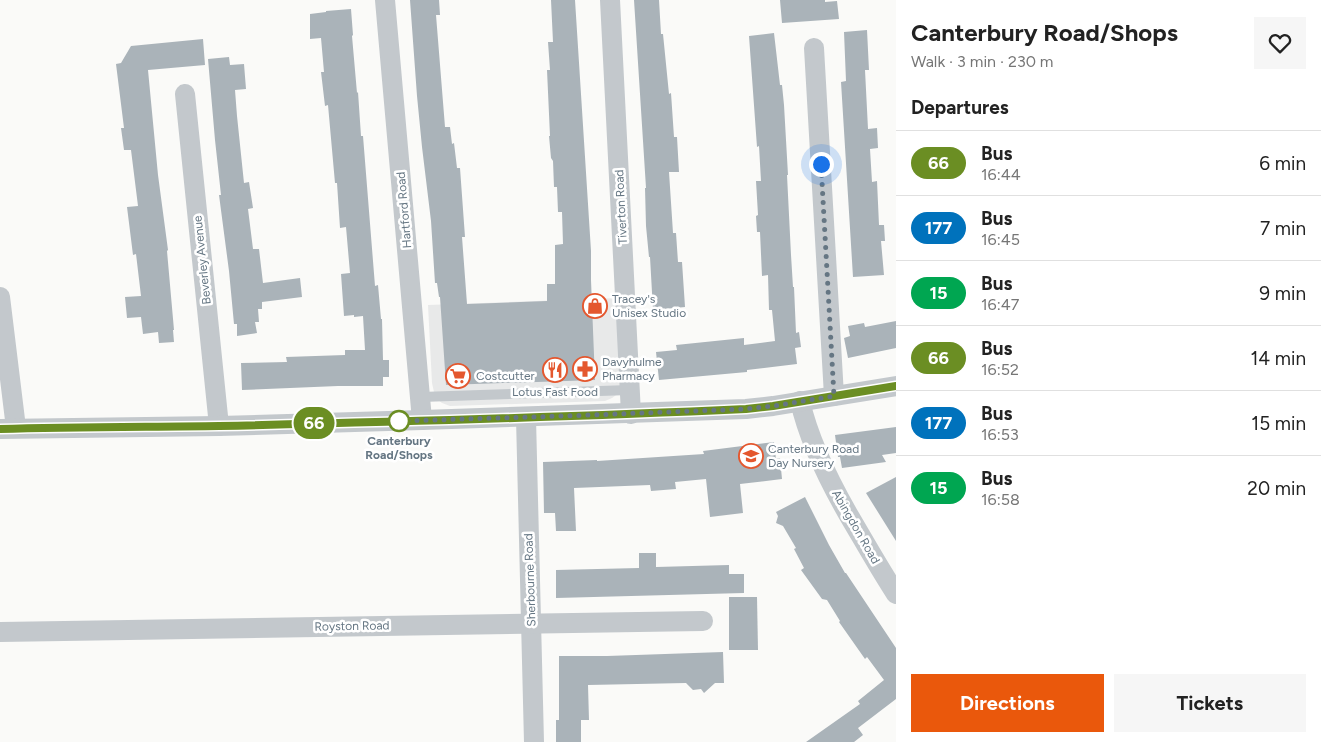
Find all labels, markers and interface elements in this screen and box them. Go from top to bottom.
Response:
button: heart [1254,17,1306,69]
text: Canterbury Road/Shops [911,18,1178,47]
text: Walk · 3 min · 230 m [911,52,1053,71]
text: Departures [911,96,1009,119]
text: Bus [981,142,1012,165]
your location [809,152,834,177]
text: 66 [928,152,949,174]
text: 6 min [1259,152,1306,175]
text: 16:44 [981,165,1021,184]
street label: Tiverton Road [612,169,630,245]
street label: Hartford Road [394,171,414,249]
text: Bus [981,207,1012,230]
street label: Beverley Avenue [190,214,214,305]
text: 177 [925,217,952,239]
text: 7 min [1260,217,1306,240]
text: 16:45 [981,230,1020,249]
text: Bus [981,272,1012,295]
text: 15 [929,282,948,304]
text: 9 min [1259,282,1306,305]
place label: Tracey's Unisex Studio [612,292,686,320]
shop icon: Tracey's Unisex Studio [582,293,608,319]
text: 16:47 [981,295,1019,314]
text: Bus [981,337,1012,360]
text: 66 [928,347,949,369]
text: 14 min [1250,347,1306,370]
place label: Davyhulme Pharmacy [602,355,662,383]
pharmacy icon: Davyhulme Pharmacy [572,356,598,382]
restaurant icon: Lotus Fast Food [542,357,568,383]
text: 16:52 [981,360,1019,379]
supermarket icon: Costcutter [445,363,471,389]
place label: Costcutter [476,369,535,383]
place label: Lotus Fast Food [512,385,598,399]
text: Bus [981,402,1012,425]
line badge: 66 [292,407,336,439]
marker: Canterbury Road/Shops [388,410,410,432]
text: 66 [304,412,324,434]
text: 177 [925,412,952,434]
text: 15 min [1251,412,1306,435]
text: 16:53 [981,425,1019,444]
place label: Canterbury Road/Shops [365,434,433,462]
place label: Canterbury Road Day Nursery [768,442,859,470]
school or university icon: Canterbury Road Day Nursery [738,443,764,469]
text: Bus [981,467,1012,490]
text: 15 [929,477,948,499]
text: 20 min [1247,477,1306,500]
street label: Abingdon Road [829,488,883,566]
text: 16:58 [981,490,1020,509]
street label: Sherbourne Road [521,533,539,627]
street label: Royston Road [314,618,390,634]
button: Directions [911,674,1104,732]
button: Tickets [1114,674,1306,732]

